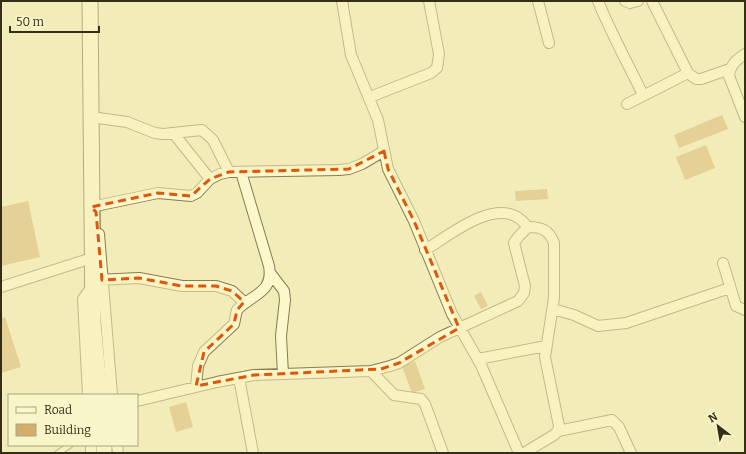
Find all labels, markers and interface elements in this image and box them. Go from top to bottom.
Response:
scale bar [10,8,99,34]
text: 50 m [16,15,45,29]
legend [8,394,138,446]
text: Road [44,403,72,417]
north arrow [698,406,738,446]
text: N [706,410,721,426]
text: Building [44,423,91,437]

